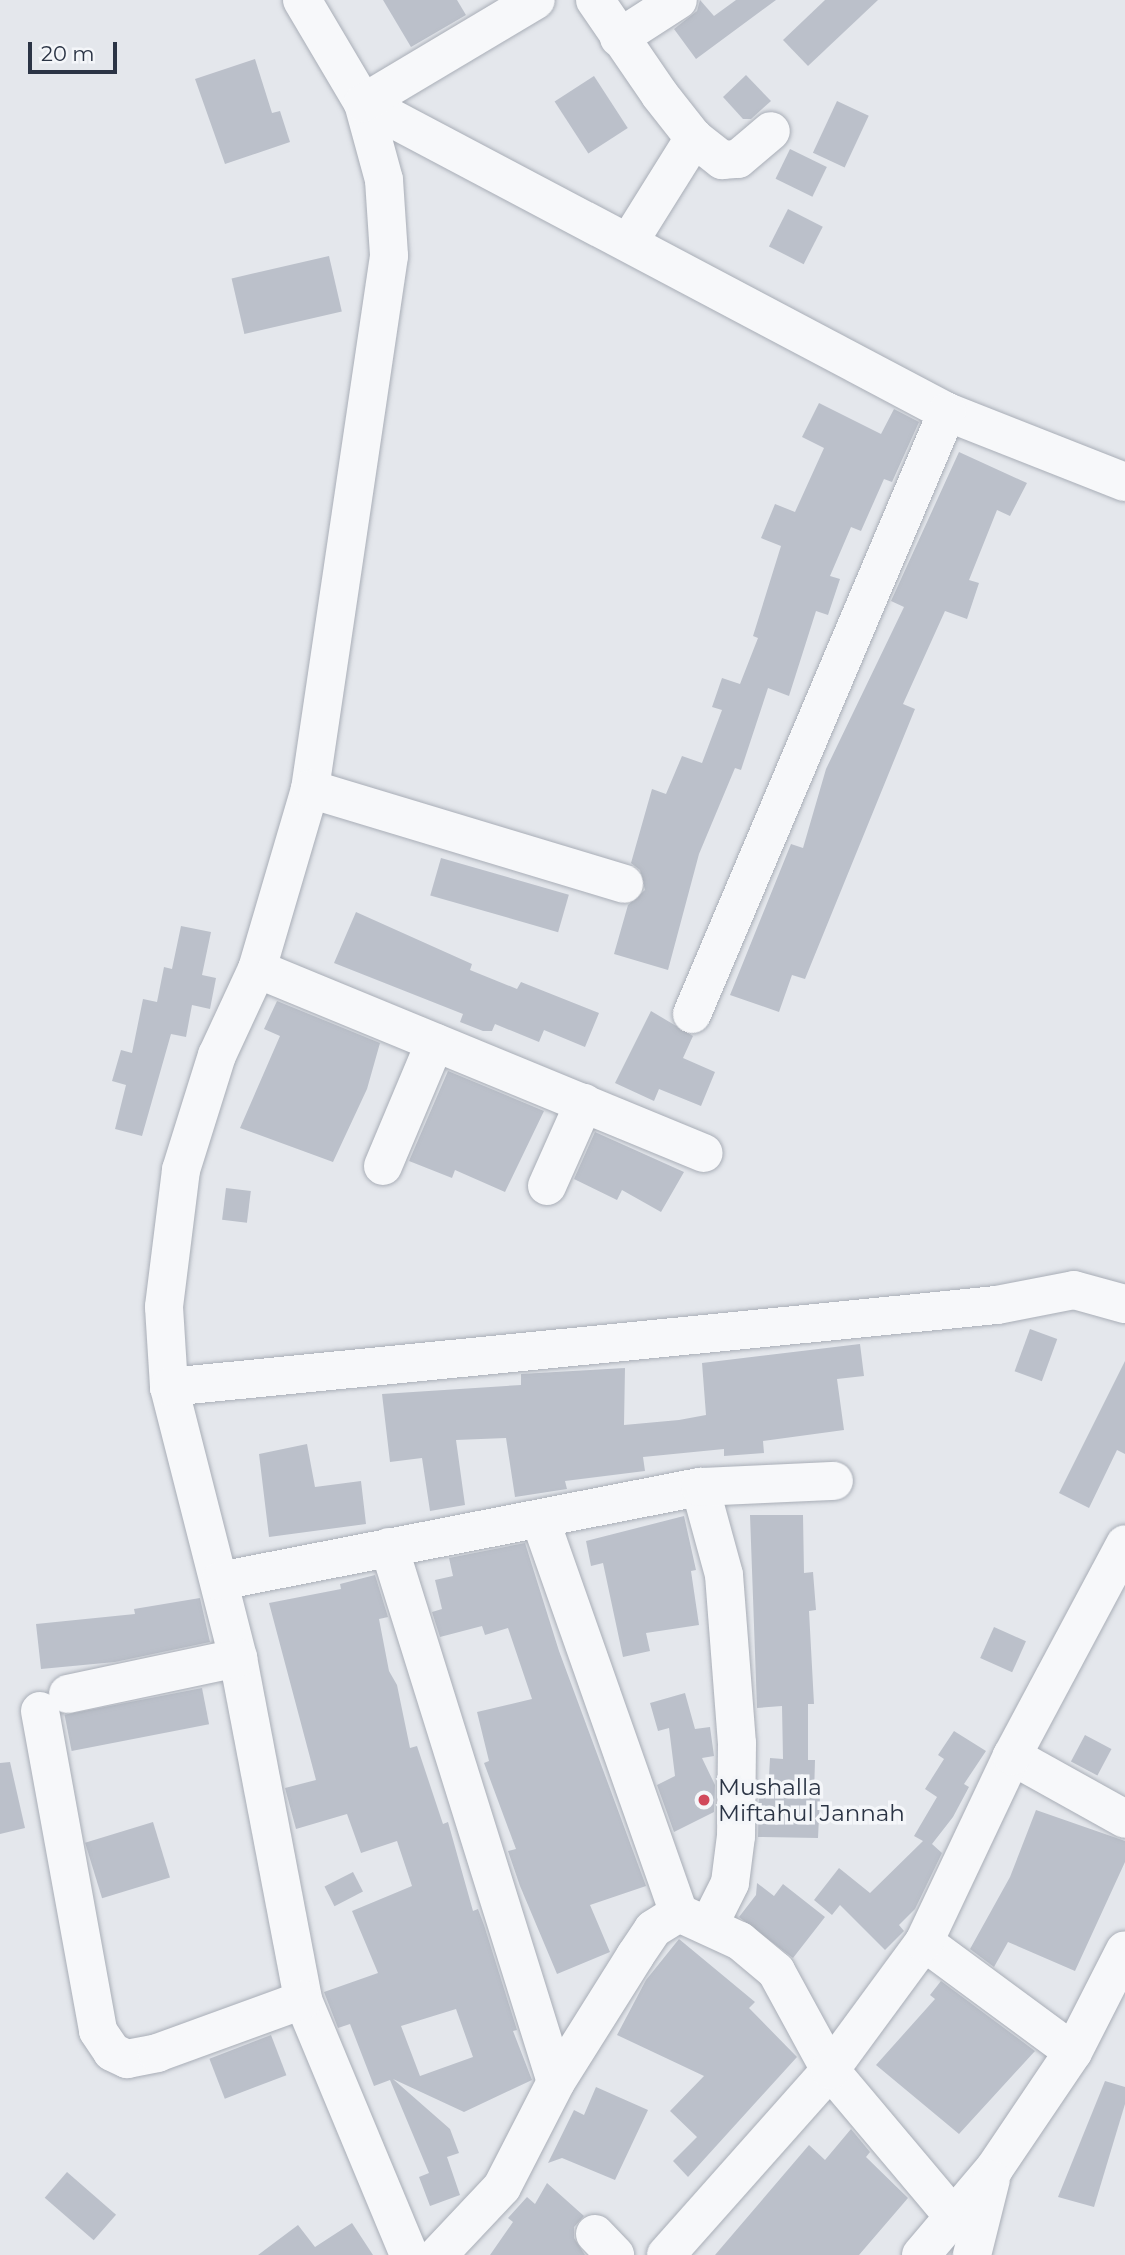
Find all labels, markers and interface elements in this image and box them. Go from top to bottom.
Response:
scale bar [32,28,121,72]
text: 20 m [41,41,95,66]
place label: Mushalla Miftahul Jannah [718,1773,905,1827]
marker: Mushalla Miftahul Jannah [696,1792,712,1808]

